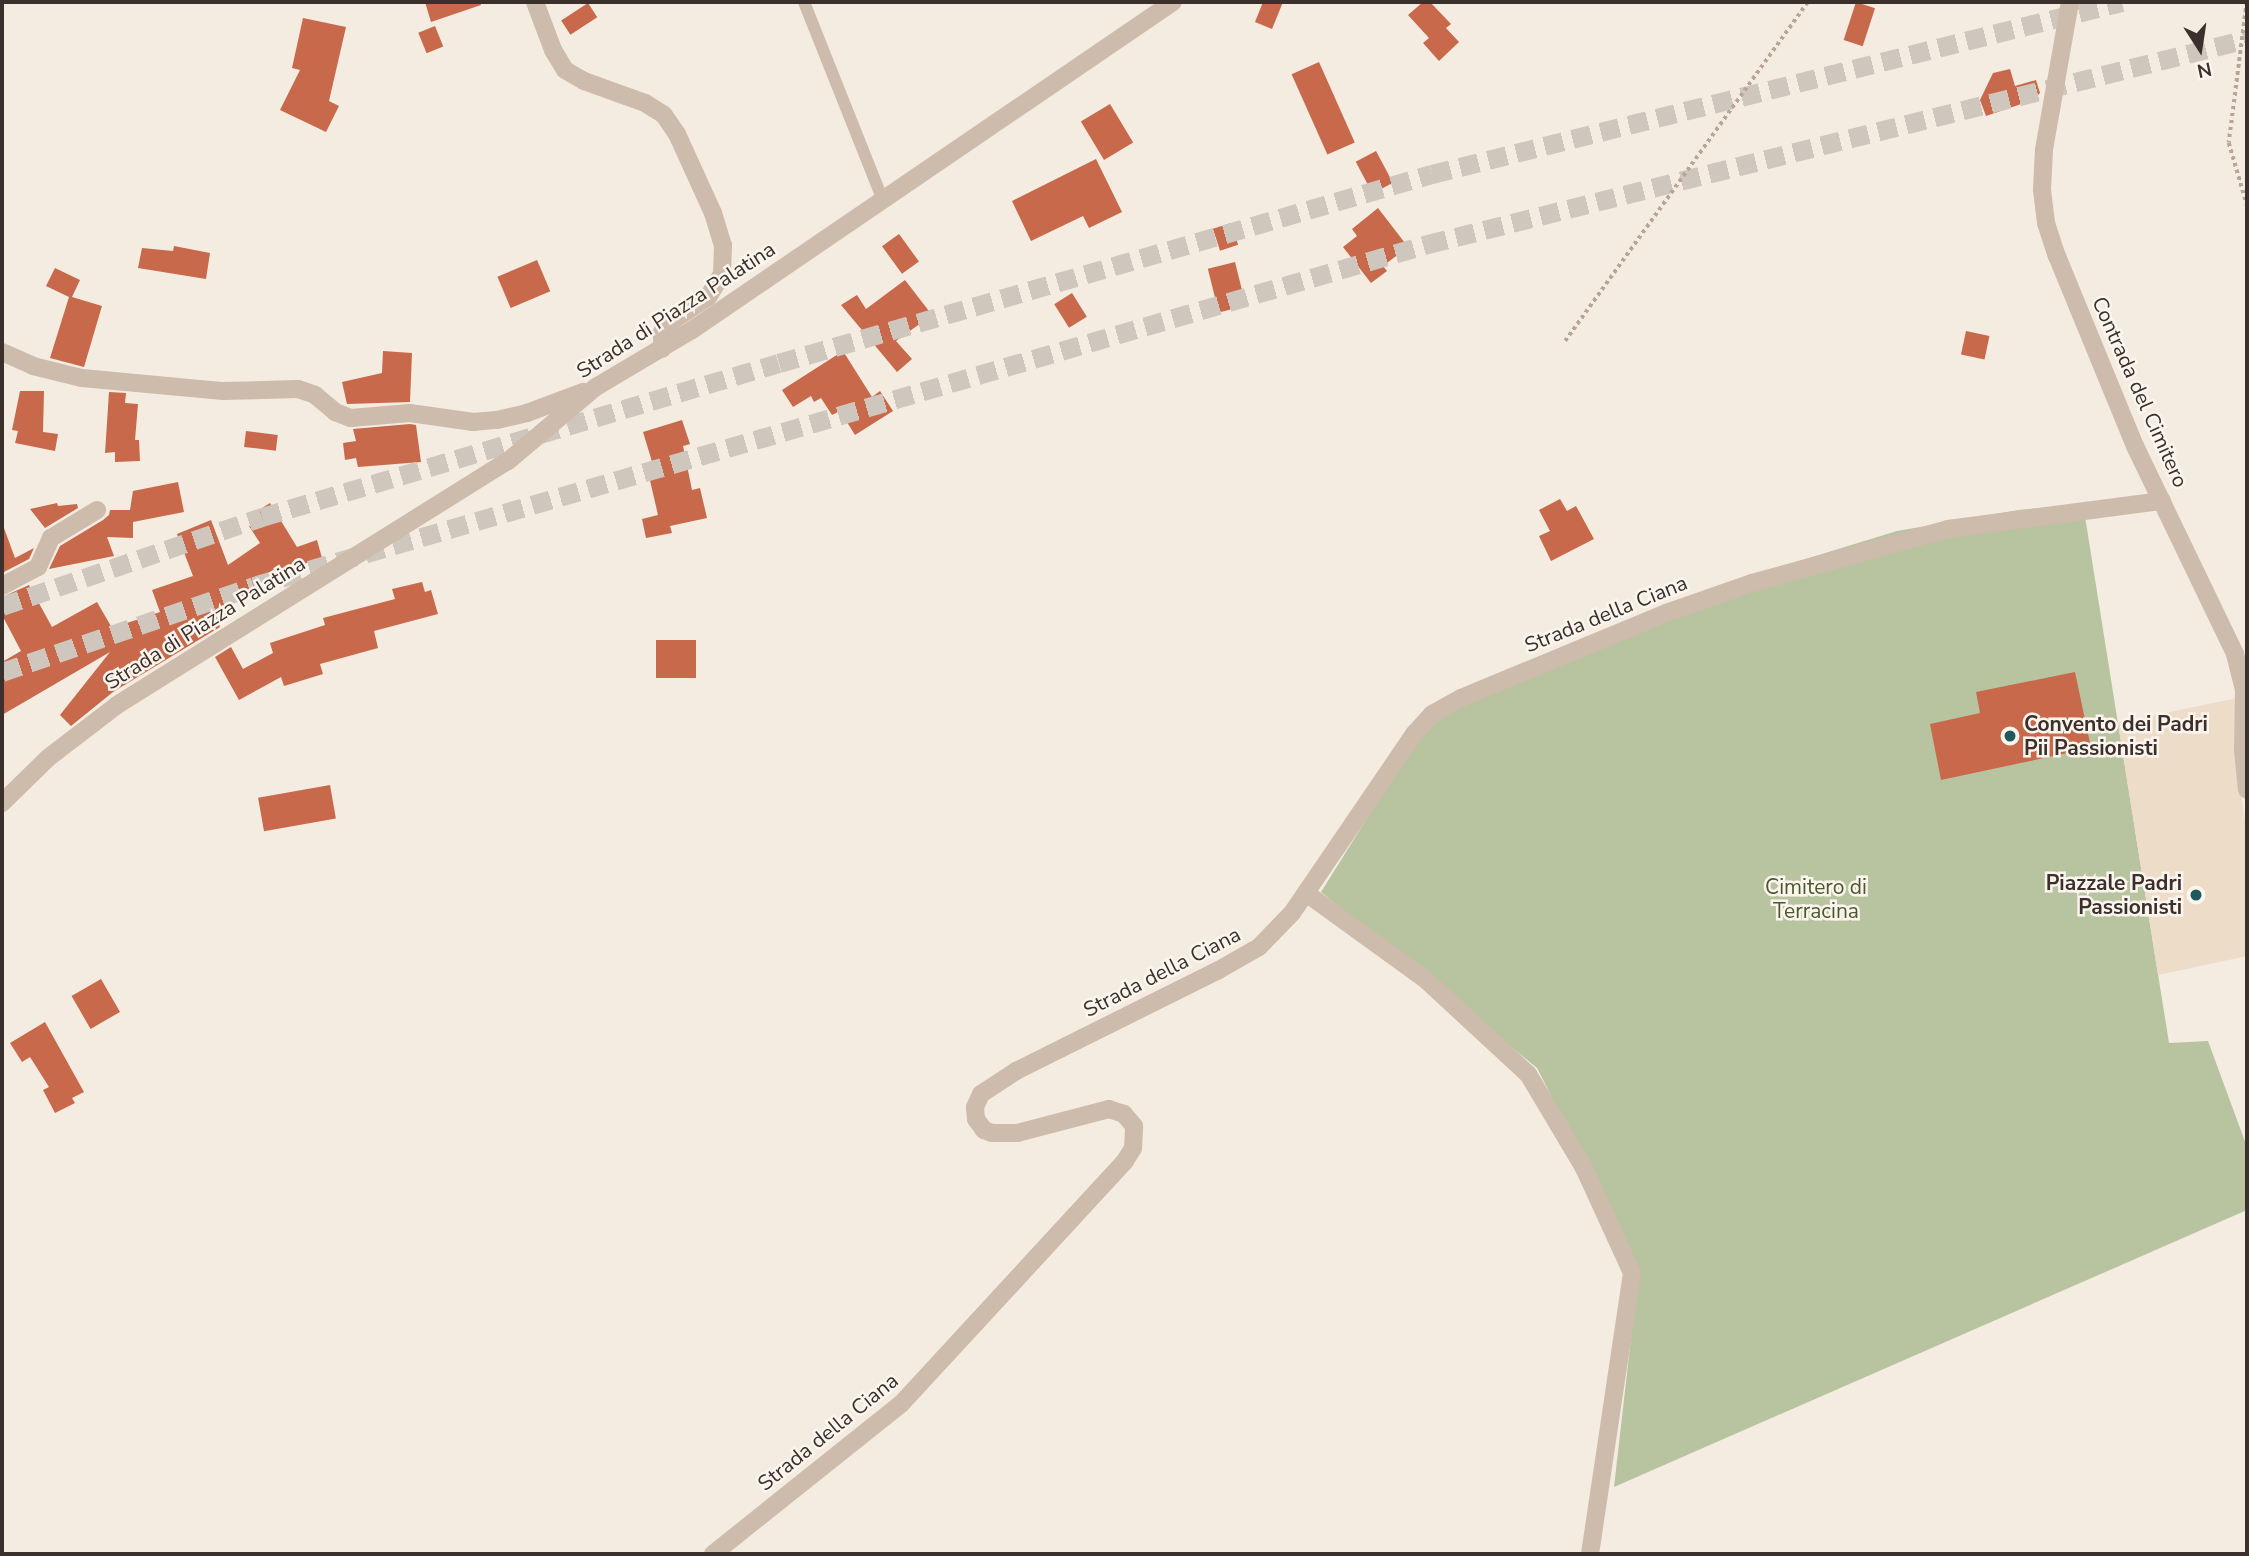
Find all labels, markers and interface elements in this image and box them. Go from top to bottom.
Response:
north arrow [2165,14,2235,84]
text: N [2195,55,2214,84]
street label: Strada di Piazza Palatina [572,236,780,384]
street label: Contrada del Cimitero [2087,293,2193,491]
street label: Strada di Piazza Palatina [100,551,310,695]
street label: Strada della Ciana [1521,570,1691,658]
place label: Convento dei Padri Pii Passionisti [2024,711,2208,761]
marker: Convento dei Padri Pii Passionisti [2002,728,2018,744]
place label: Piazzale Padri Passionisti [2046,870,2182,920]
park label: Cimitero di Terracina [1765,874,1867,924]
marker: Piazzale Padri Passionisti [2188,887,2204,903]
street label: Strada della Ciana [1079,921,1245,1023]
street label: Strada della Ciana [753,1368,903,1496]

